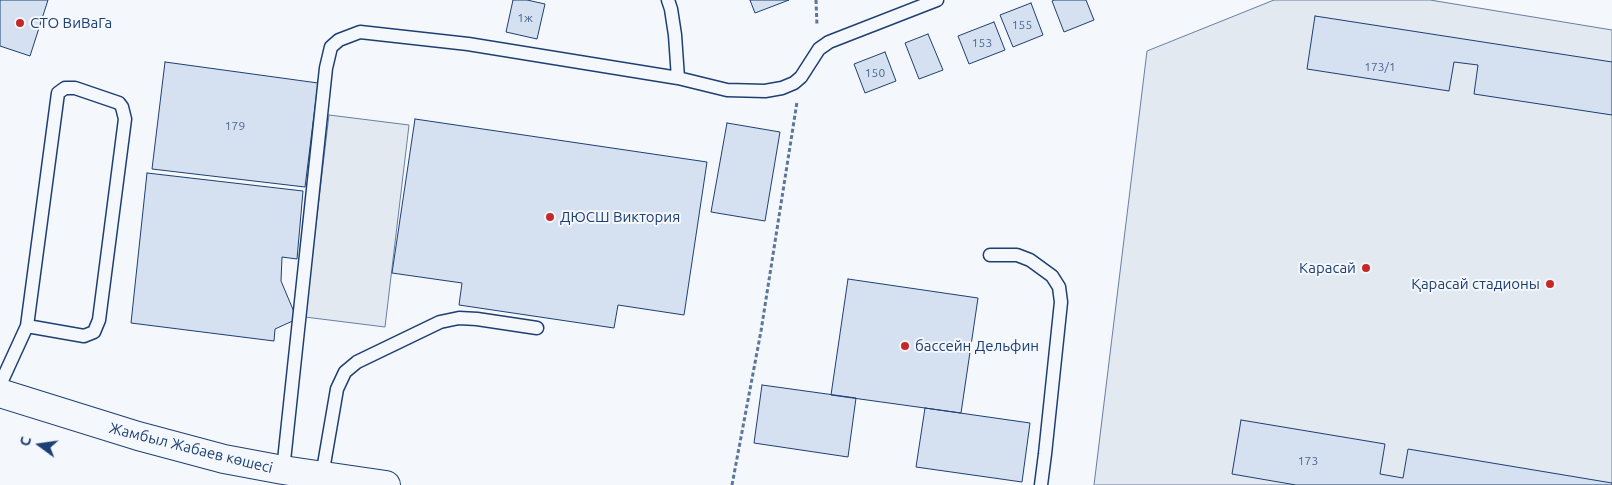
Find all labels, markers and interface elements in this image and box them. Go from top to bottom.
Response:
house number: 1ж [517,11,533,25]
place label: СТО ВиВаГа [30,14,112,32]
marker: СТО ВиВаГа [14,17,26,29]
house number: 155 [1012,18,1032,32]
house number: 153 [972,36,992,50]
house number: 173/1 [1364,60,1396,74]
house number: 150 [865,66,885,80]
house number: 179 [225,119,245,133]
place label: ДЮСШ Виктория [560,208,680,226]
marker: ДЮСШ Виктория [544,211,556,223]
place label: Карасай [1299,259,1356,277]
marker: Карасай [1360,262,1372,274]
place label: Қарасай стадионы [1411,275,1540,293]
marker: Қарасай стадионы [1544,278,1556,290]
place label: бассейн Дельфин [915,337,1039,355]
marker: бассейн Дельфин [899,340,911,352]
street label: Жамбыл Жабаев көшесі [107,419,275,477]
north arrow [15,420,65,470]
text: С [17,435,34,448]
house number: 173 [1298,454,1318,468]

